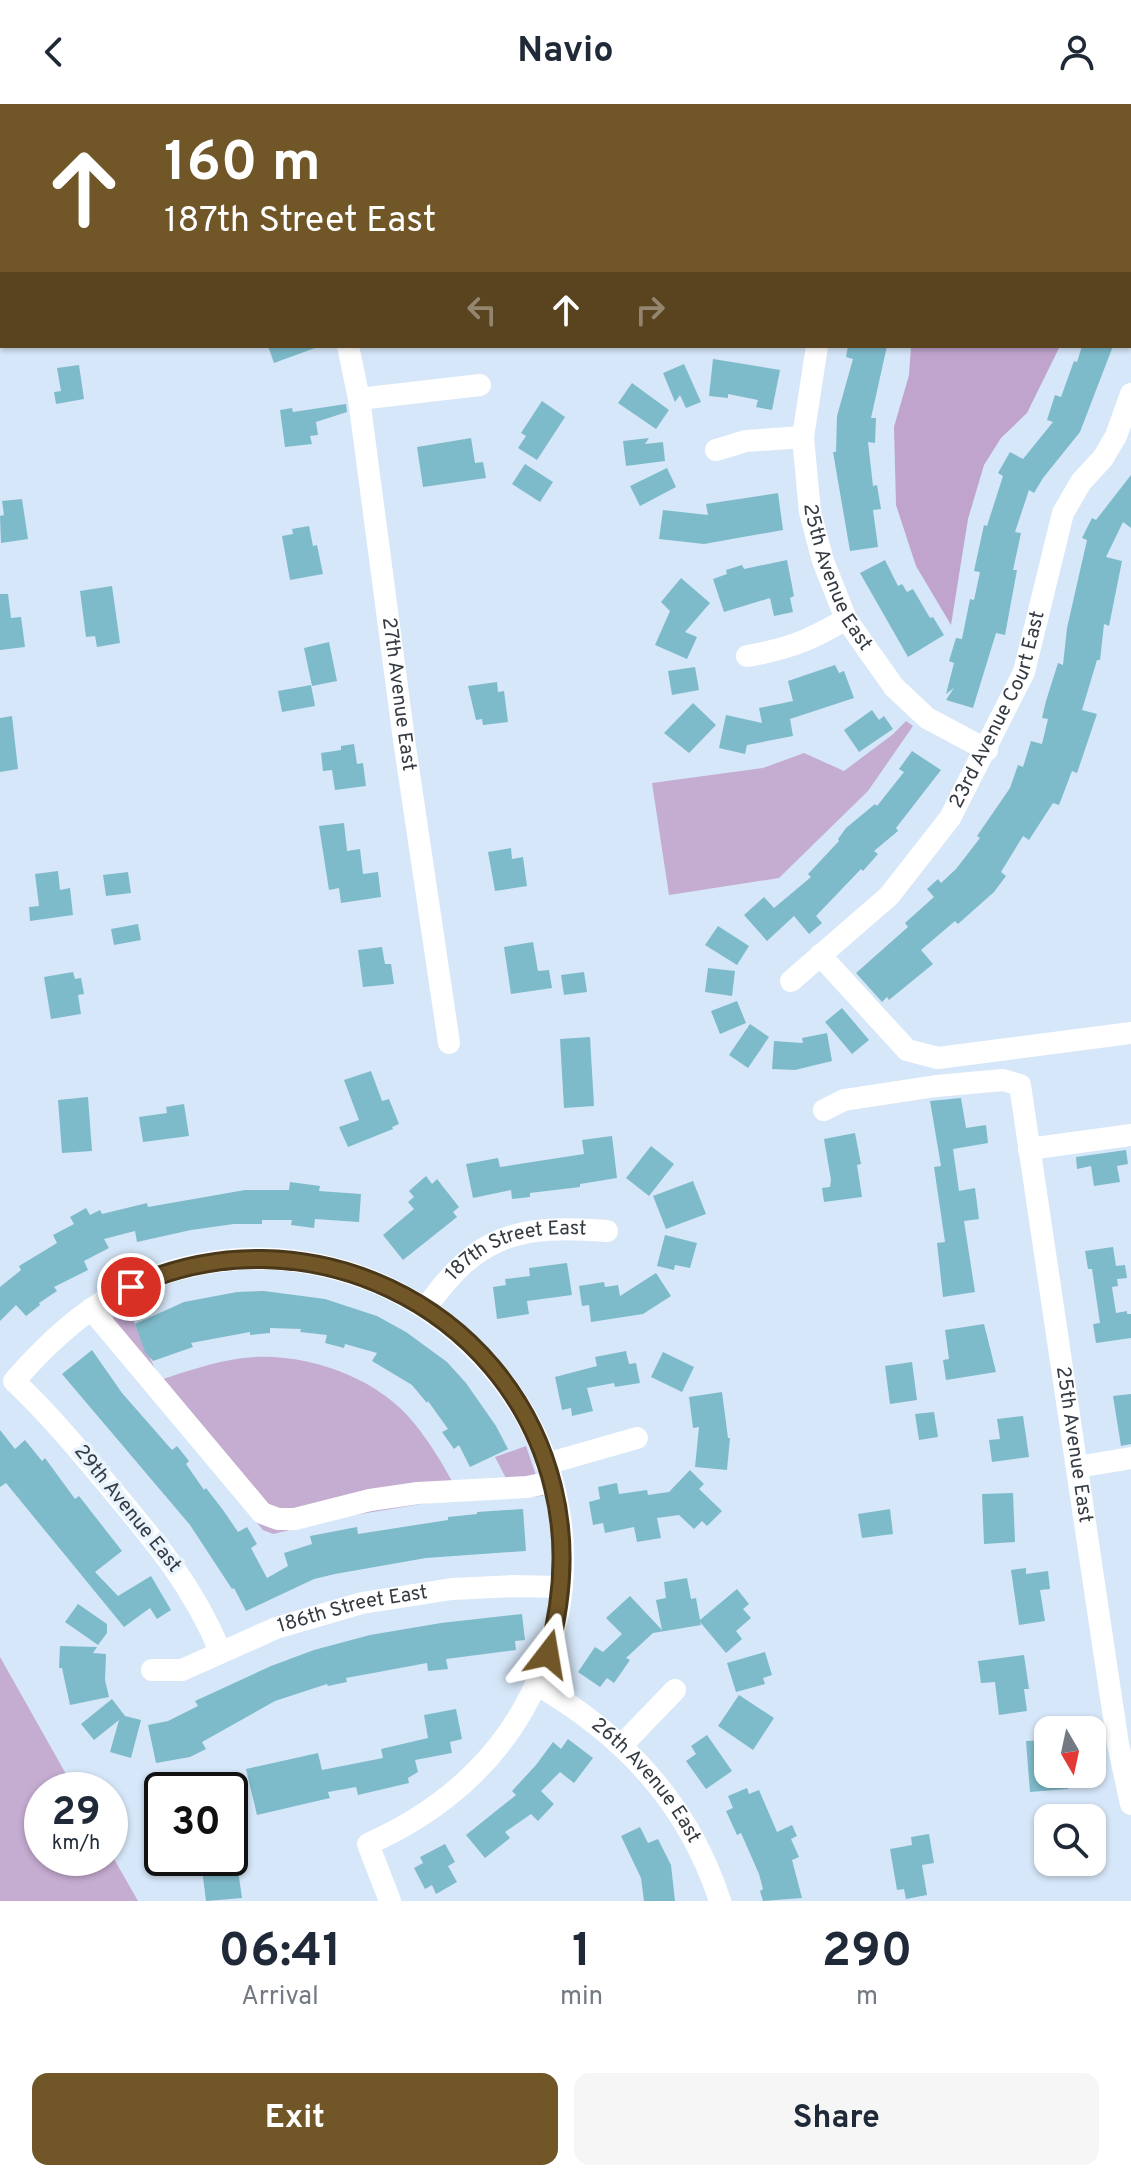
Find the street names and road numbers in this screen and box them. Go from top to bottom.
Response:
street label: 25th Avenue East [796,503,878,656]
street label: 23rd Avenue Court East [944,608,1051,813]
street label: 27th Avenue East [375,616,421,773]
street label: 187th Street East [440,1216,587,1287]
street label: 25th Avenue East [1049,1365,1098,1525]
street label: 29th Avenue East [67,1440,187,1578]
street label: 186th Street East [274,1580,430,1640]
street label: 26th Avenue East [585,1712,706,1848]

